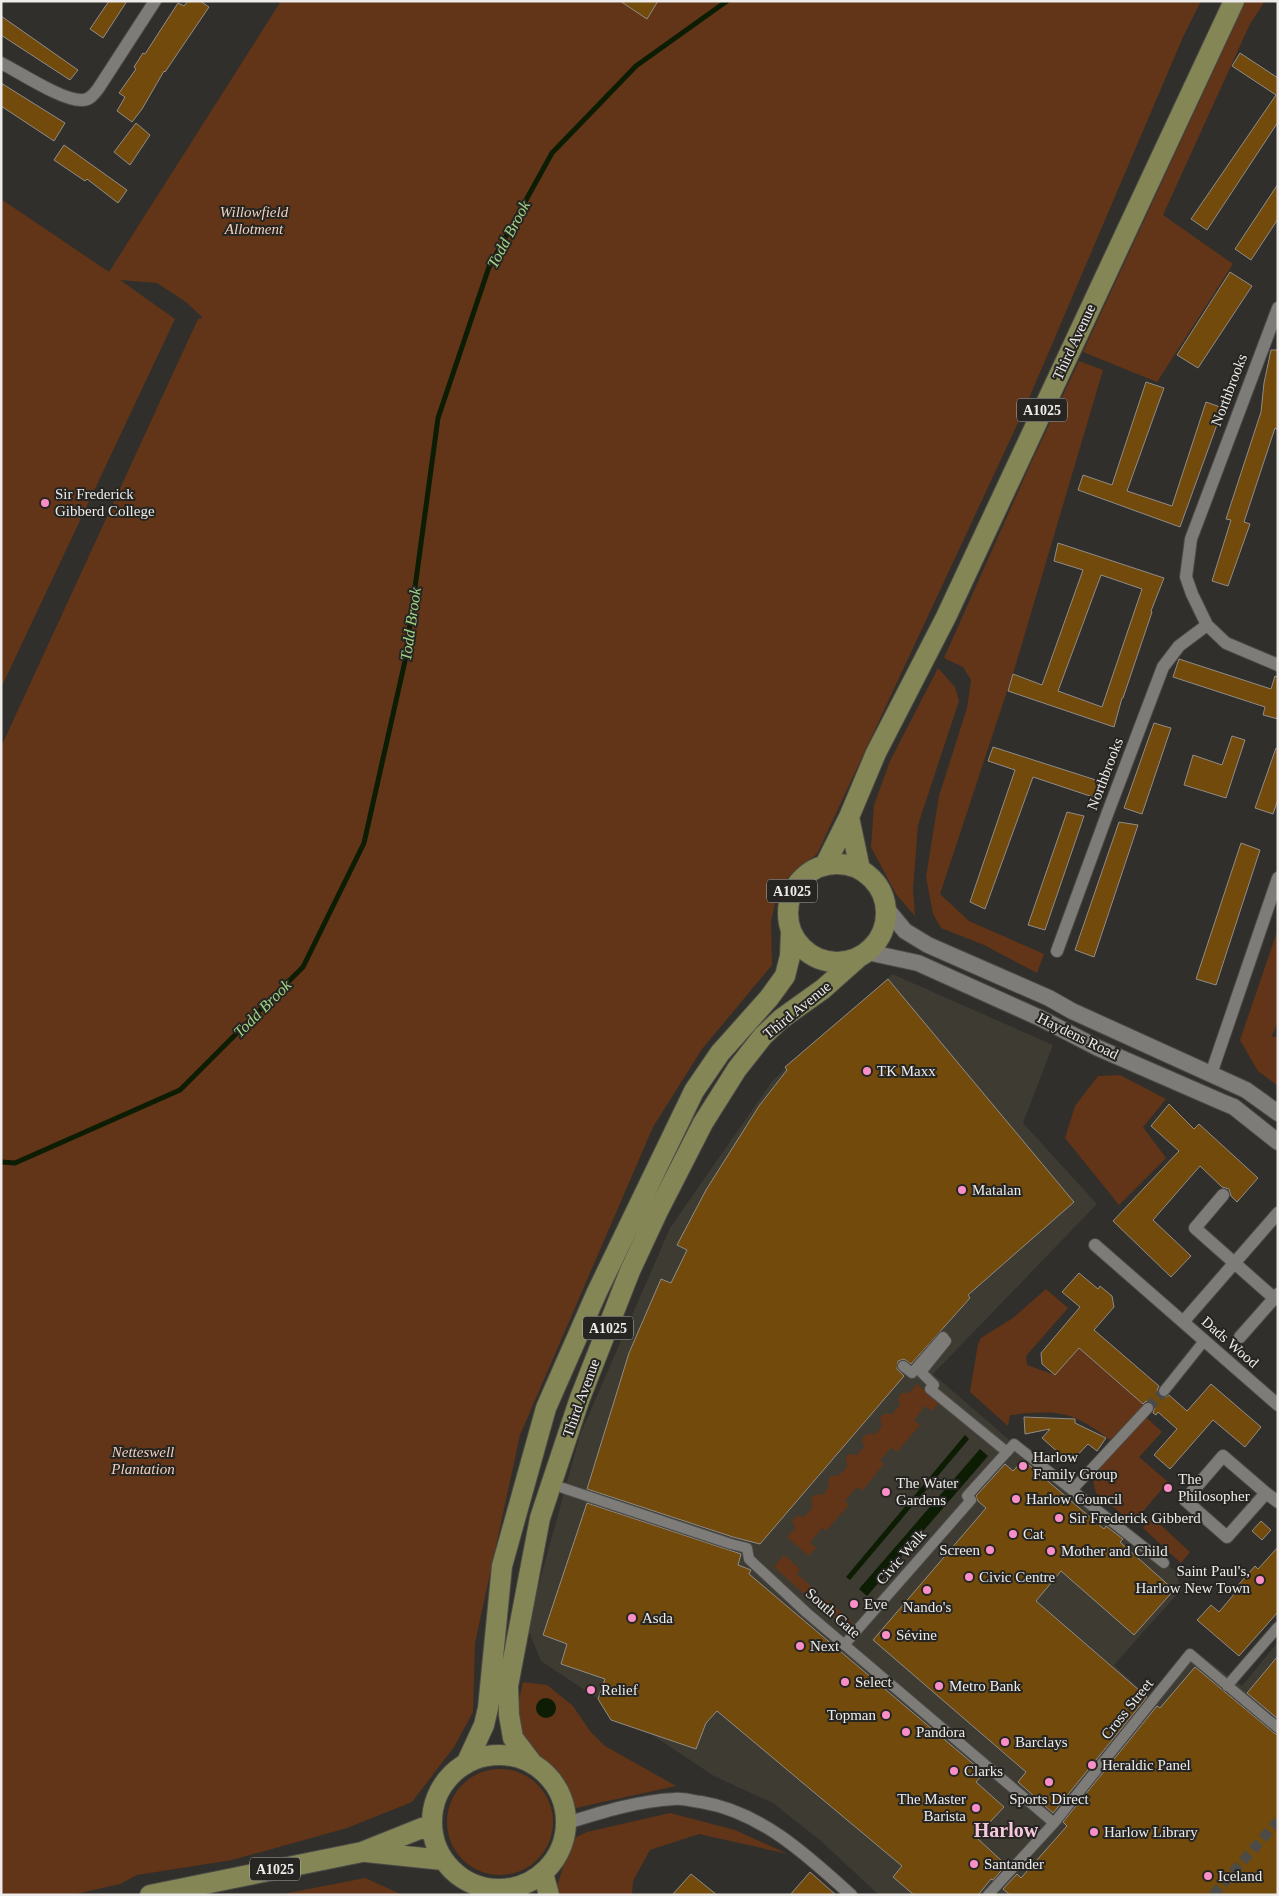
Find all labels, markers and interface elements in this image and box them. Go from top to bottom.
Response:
water label: Todd Brook [484,197,534,271]
park label: Willowfield Allotment [220,204,289,237]
street label: Third Avenue [1049,301,1099,382]
street label: Northbrooks [1208,352,1250,428]
road number: A1025 [1017,398,1067,422]
place label: Sir Frederick Gibberd College [55,486,155,519]
marker: Sir Frederick Gibberd College [39,497,51,509]
water label: Todd Brook [397,585,424,662]
street label: Northbrooks [1084,736,1126,812]
road number: A1025 [767,879,817,902]
water label: Todd Brook [230,976,295,1041]
street label: Third Avenue [760,978,834,1042]
street label: Haydens Road [1035,1010,1121,1063]
place label: TK Maxx [877,1063,936,1079]
marker: TK Maxx [861,1065,873,1077]
place label: Matalan [972,1182,1022,1198]
marker: Matalan [956,1184,968,1196]
street label: Dads Wood [1198,1313,1262,1371]
road number: A1025 [583,1316,633,1340]
street label: Third Avenue [559,1357,603,1439]
park label: Netteswell Plantation [110,1444,175,1477]
place label: Harlow Family Group [1033,1449,1118,1482]
marker: Harlow Family Group [1017,1460,1029,1472]
place label: The Philosopher [1178,1471,1250,1504]
place label: The Water Gardens [896,1475,958,1508]
marker: The Philosopher [1162,1482,1174,1494]
marker: The Water Gardens [880,1486,892,1498]
place label: Harlow Council [1026,1491,1122,1507]
marker: Harlow Council [1010,1493,1022,1505]
place label: Sir Frederick Gibberd [1069,1510,1201,1526]
marker: Sir Frederick Gibberd [1053,1512,1065,1524]
street label: Civic Walk [873,1526,929,1588]
place label: Cat [1023,1526,1045,1542]
marker: Cat [1007,1528,1019,1540]
place label: Screen [939,1542,980,1558]
place label: Mother and Child [1061,1543,1168,1559]
marker: Screen [984,1544,996,1556]
marker: Mother and Child [1045,1545,1057,1557]
place label: Saint Paul's, Harlow New Town [1136,1563,1250,1596]
place label: Civic Centre [979,1569,1056,1585]
marker: Civic Centre [963,1571,975,1583]
marker: Saint Paul's, Harlow New Town [1254,1574,1266,1586]
marker: Nando's [921,1584,933,1596]
street label: South Gate [802,1585,864,1641]
place label: Eve [864,1596,888,1612]
marker: Eve [848,1598,860,1610]
place label: Nando's [903,1599,951,1615]
place label: Asda [642,1610,673,1626]
marker: Asda [626,1612,638,1624]
place label: Sévine [896,1627,937,1643]
marker: Sévine [880,1629,892,1641]
place label: Next [810,1638,840,1654]
marker: Next [794,1640,806,1652]
place label: Select [855,1674,892,1690]
street label: Cross Street [1098,1675,1157,1742]
marker: Select [839,1676,851,1688]
place label: Metro Bank [949,1678,1022,1694]
marker: Metro Bank [933,1680,945,1692]
place label: Relief [601,1682,638,1698]
marker: Relief [585,1684,597,1696]
place label: Topman [827,1707,876,1723]
marker: Topman [880,1709,892,1721]
place label: Pandora [916,1724,965,1740]
marker: Pandora [900,1726,912,1738]
place label: Barclays [1015,1734,1068,1750]
marker: Barclays [999,1736,1011,1748]
place label: Heraldic Panel [1102,1757,1191,1773]
marker: Heraldic Panel [1086,1759,1098,1771]
place label: Clarks [964,1763,1003,1779]
marker: Clarks [948,1765,960,1777]
marker: Sports Direct [1043,1776,1055,1788]
place label: The Master Barista [897,1791,966,1824]
place label: Sports Direct [1009,1791,1090,1807]
marker: The Master Barista [970,1802,982,1814]
district label: Harlow [974,1819,1039,1841]
place label: Harlow Library [1104,1824,1198,1840]
marker: Harlow Library [1088,1826,1100,1838]
place label: Santander [984,1856,1044,1872]
road number: A1025 [250,1858,300,1880]
marker: Santander [968,1858,980,1870]
place label: Iceland [1218,1868,1263,1884]
marker: Iceland [1202,1870,1214,1882]

